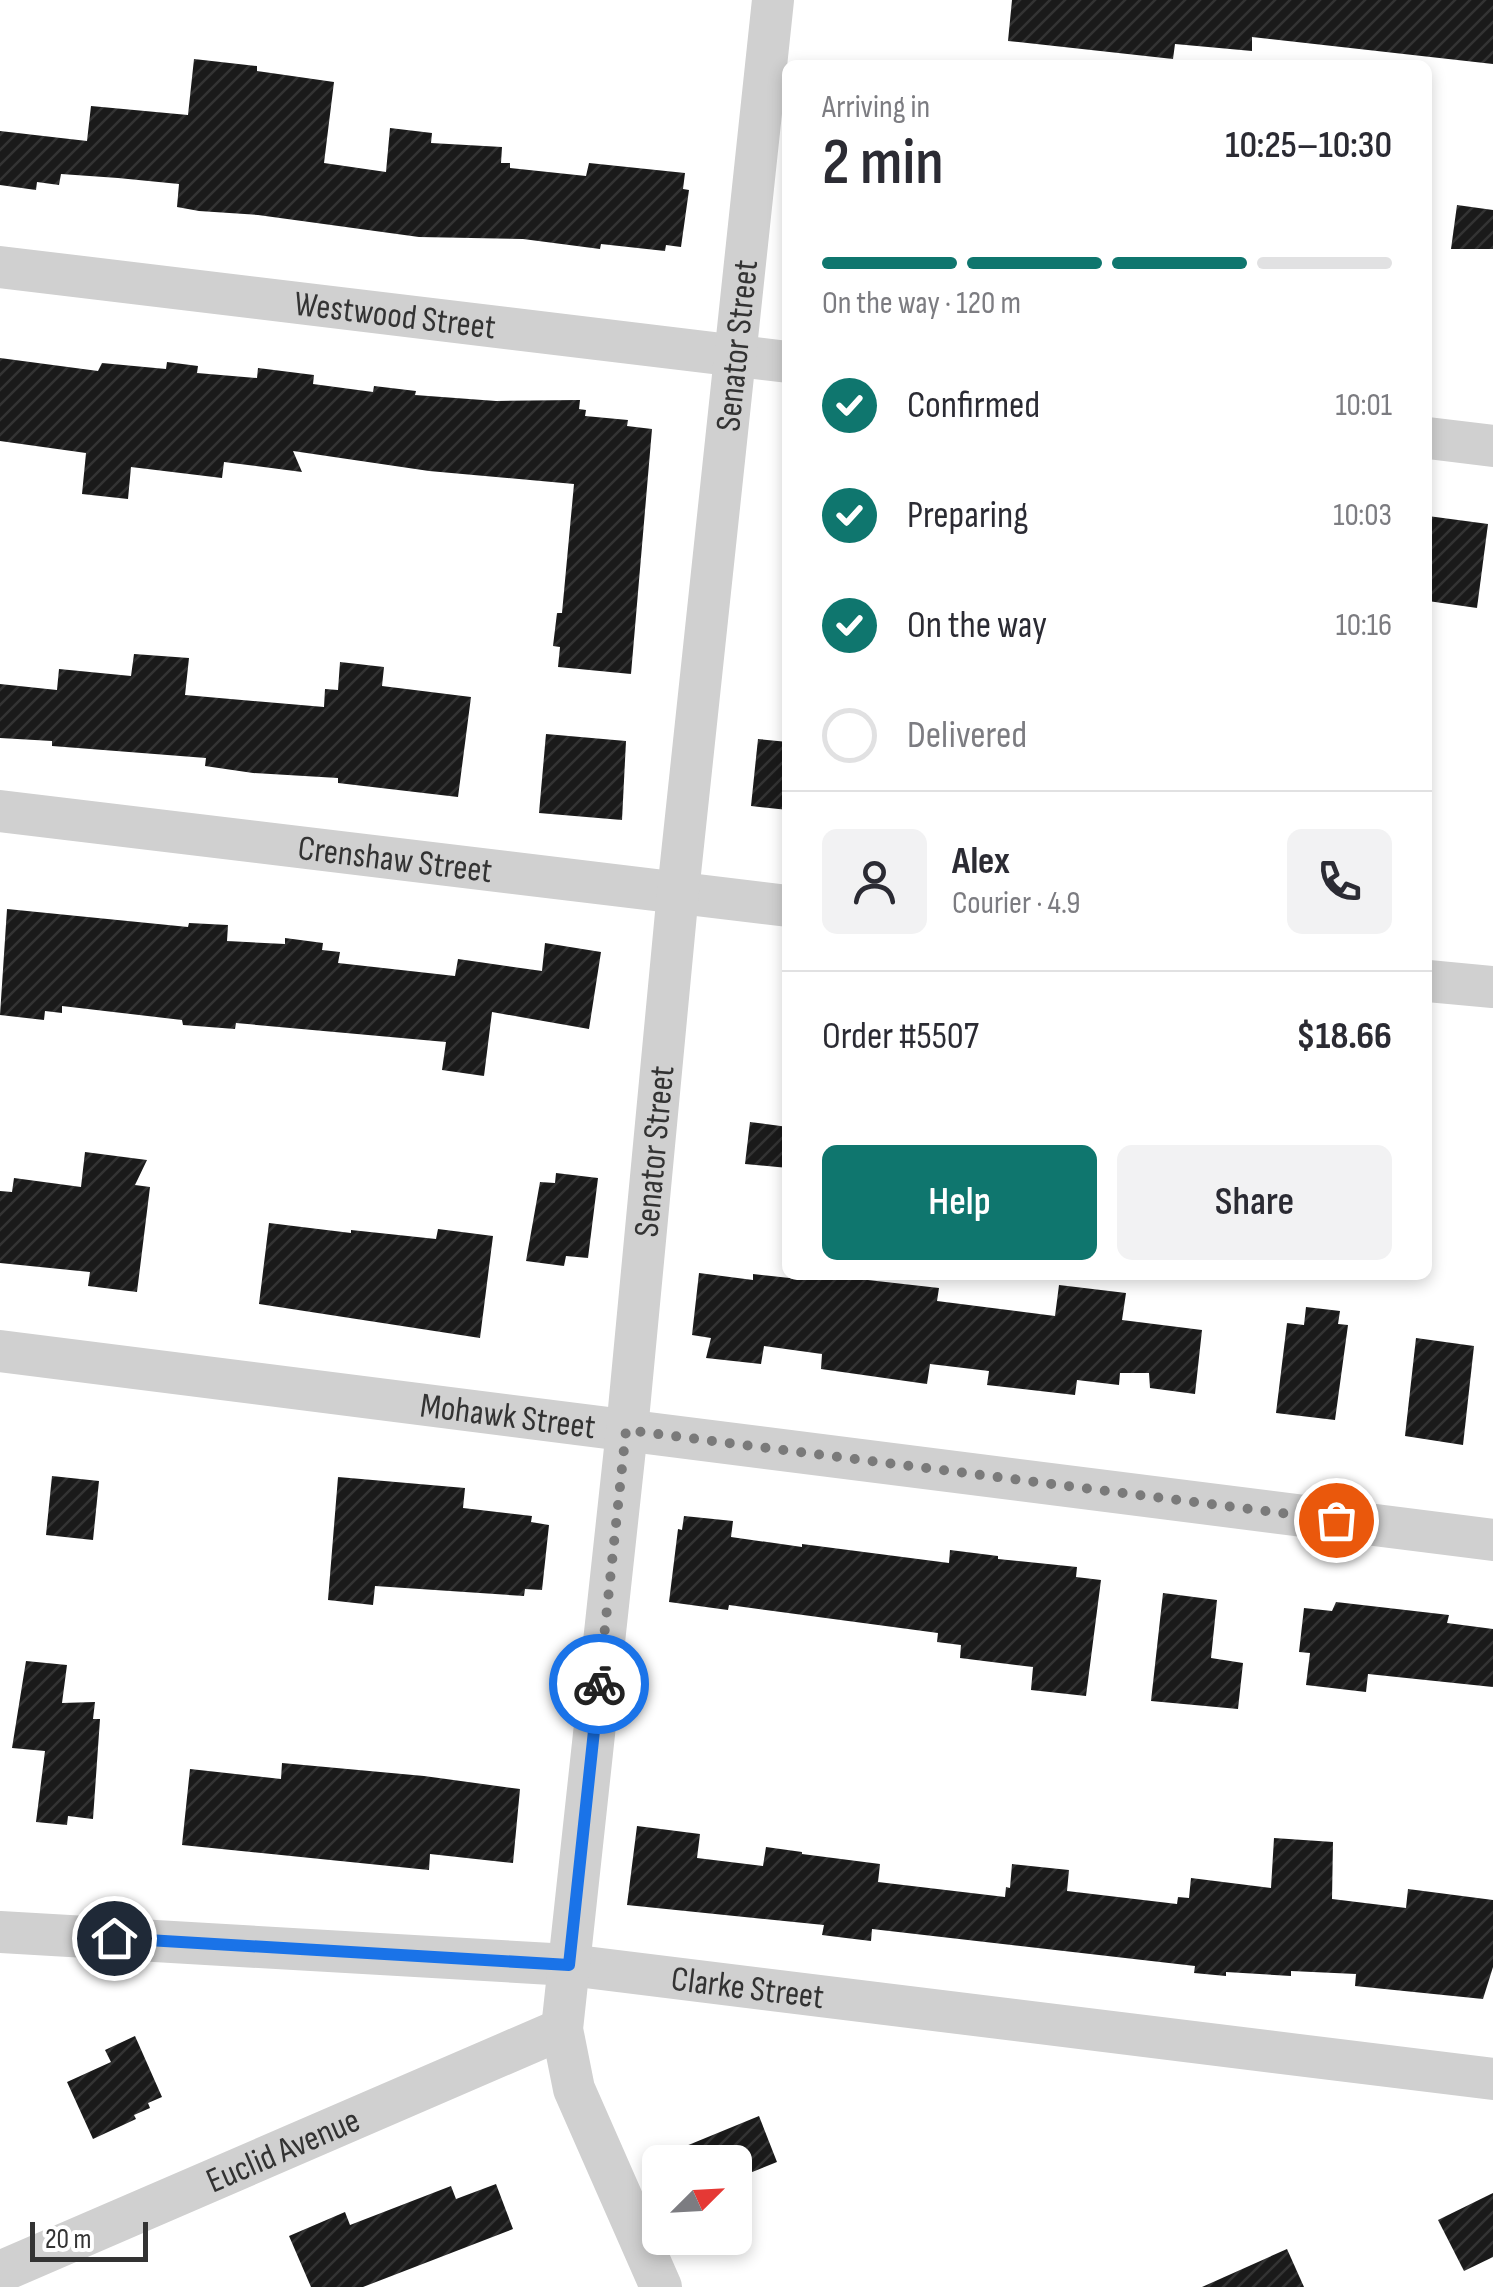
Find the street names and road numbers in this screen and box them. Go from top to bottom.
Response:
street label: Senator Street [707,258,768,433]
street label: Westwood Street [292,283,498,350]
street label: Crenshaw Street [295,827,495,893]
street label: Senator Street [625,1064,684,1239]
street label: Mohawk Street [418,1384,598,1449]
street label: Clarke Street [669,1958,826,2019]
street label: Euclid Avenue [200,2099,366,2203]

